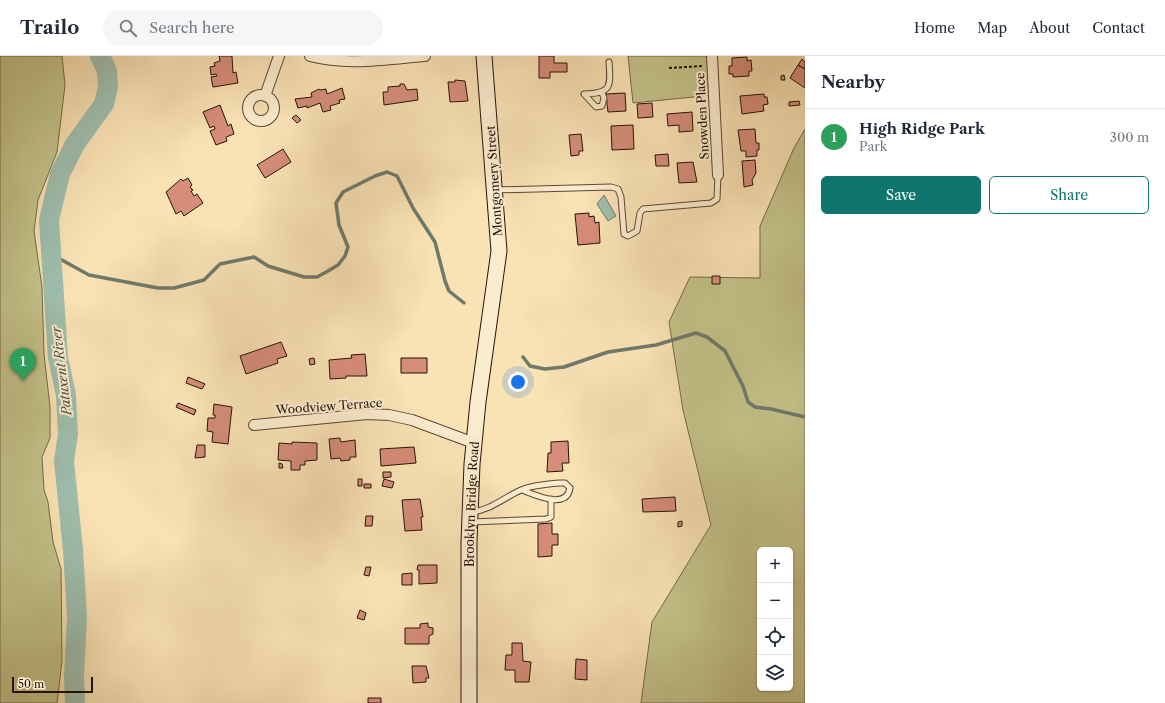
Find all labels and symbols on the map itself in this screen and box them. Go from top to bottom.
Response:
street label: Snowden Place [692,72,712,160]
street label: Montgomery Street [483,124,505,237]
water label: Patuxent River [47,325,75,417]
pin: 1 [10,348,36,381]
your location [508,372,528,392]
street label: Woodview Terrace [274,395,383,417]
street label: Brooklyn Bridge Road [462,440,482,567]
scale bar [12,675,93,694]

